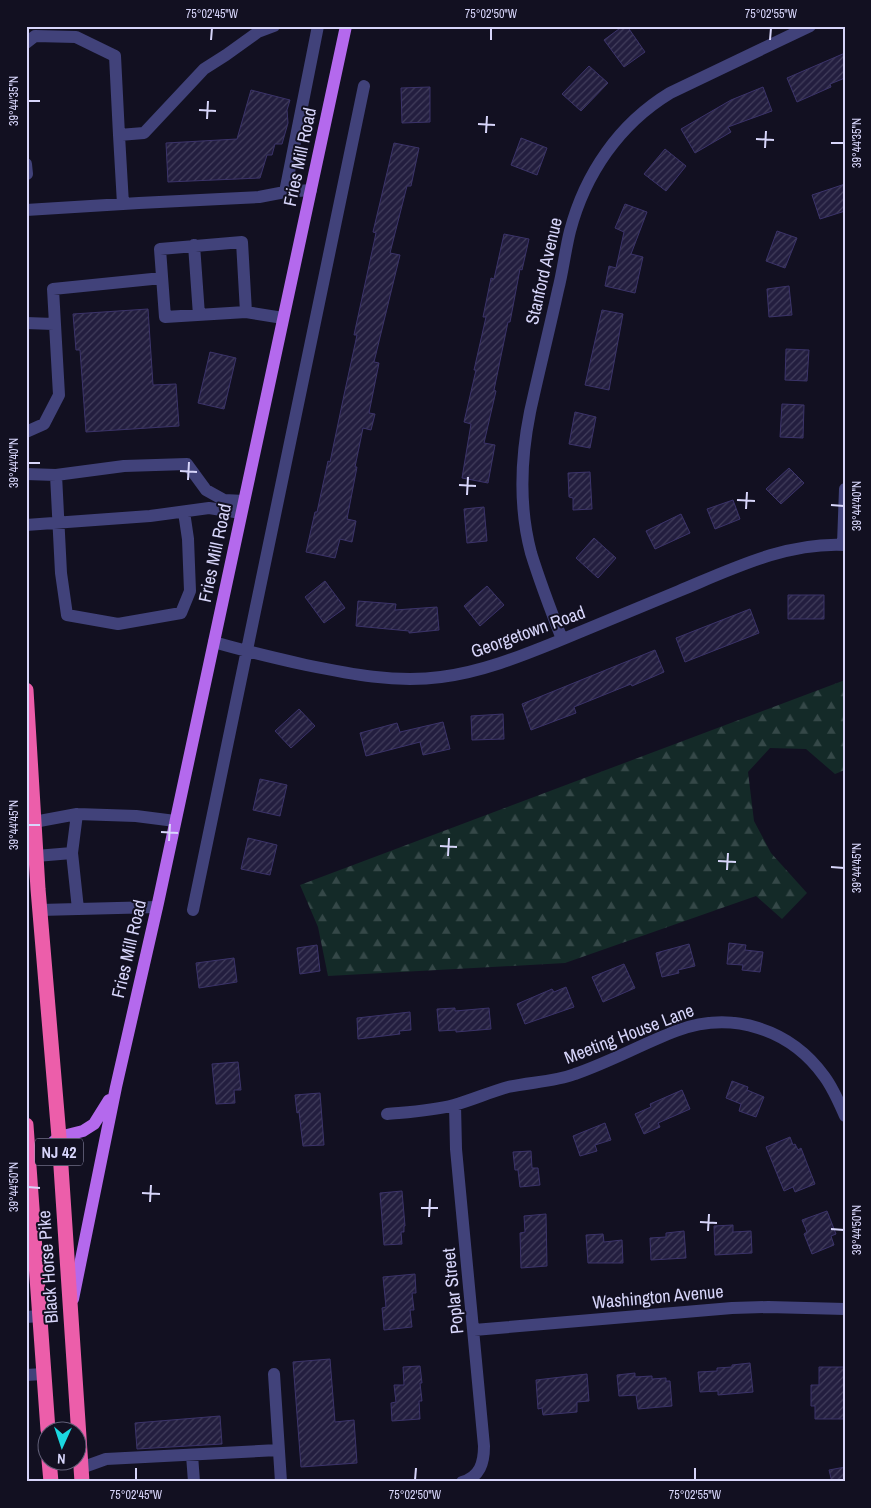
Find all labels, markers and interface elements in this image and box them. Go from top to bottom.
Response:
text: 75°02'45"W [186,6,239,22]
text: 75°02'50"W [465,6,518,22]
text: 75°02'55"W [745,6,798,22]
text: 39°44'35"N [6,76,22,126]
street label: Fries Mill Road [277,105,322,208]
text: 39°44'35"N [849,118,865,168]
street label: Stanford Avenue [519,215,568,327]
text: 39°44'40"N [6,438,22,488]
text: 39°44'40"N [849,481,865,531]
street label: Fries Mill Road [192,501,237,604]
street label: Georgetown Road [467,599,588,664]
text: 39°44'45"N [6,800,22,850]
text: 39°44'45"N [849,843,865,893]
street label: Fries Mill Road [105,897,152,1000]
street label: Meeting House Lane [560,997,697,1070]
road number: NJ 42 [35,1138,83,1166]
text: 39°44'50"N [6,1162,22,1212]
text: 39°44'50"N [849,1205,865,1255]
street label: Black Horse Pike [31,1210,64,1324]
street label: Poplar Street [436,1247,469,1335]
street label: Washington Avenue [591,1278,724,1315]
north arrow [38,1420,88,1470]
text: N [57,1450,66,1468]
text: 75°02'45"W [110,1487,163,1503]
text: 75°02'50"W [389,1487,442,1503]
text: 75°02'55"W [669,1487,722,1503]

